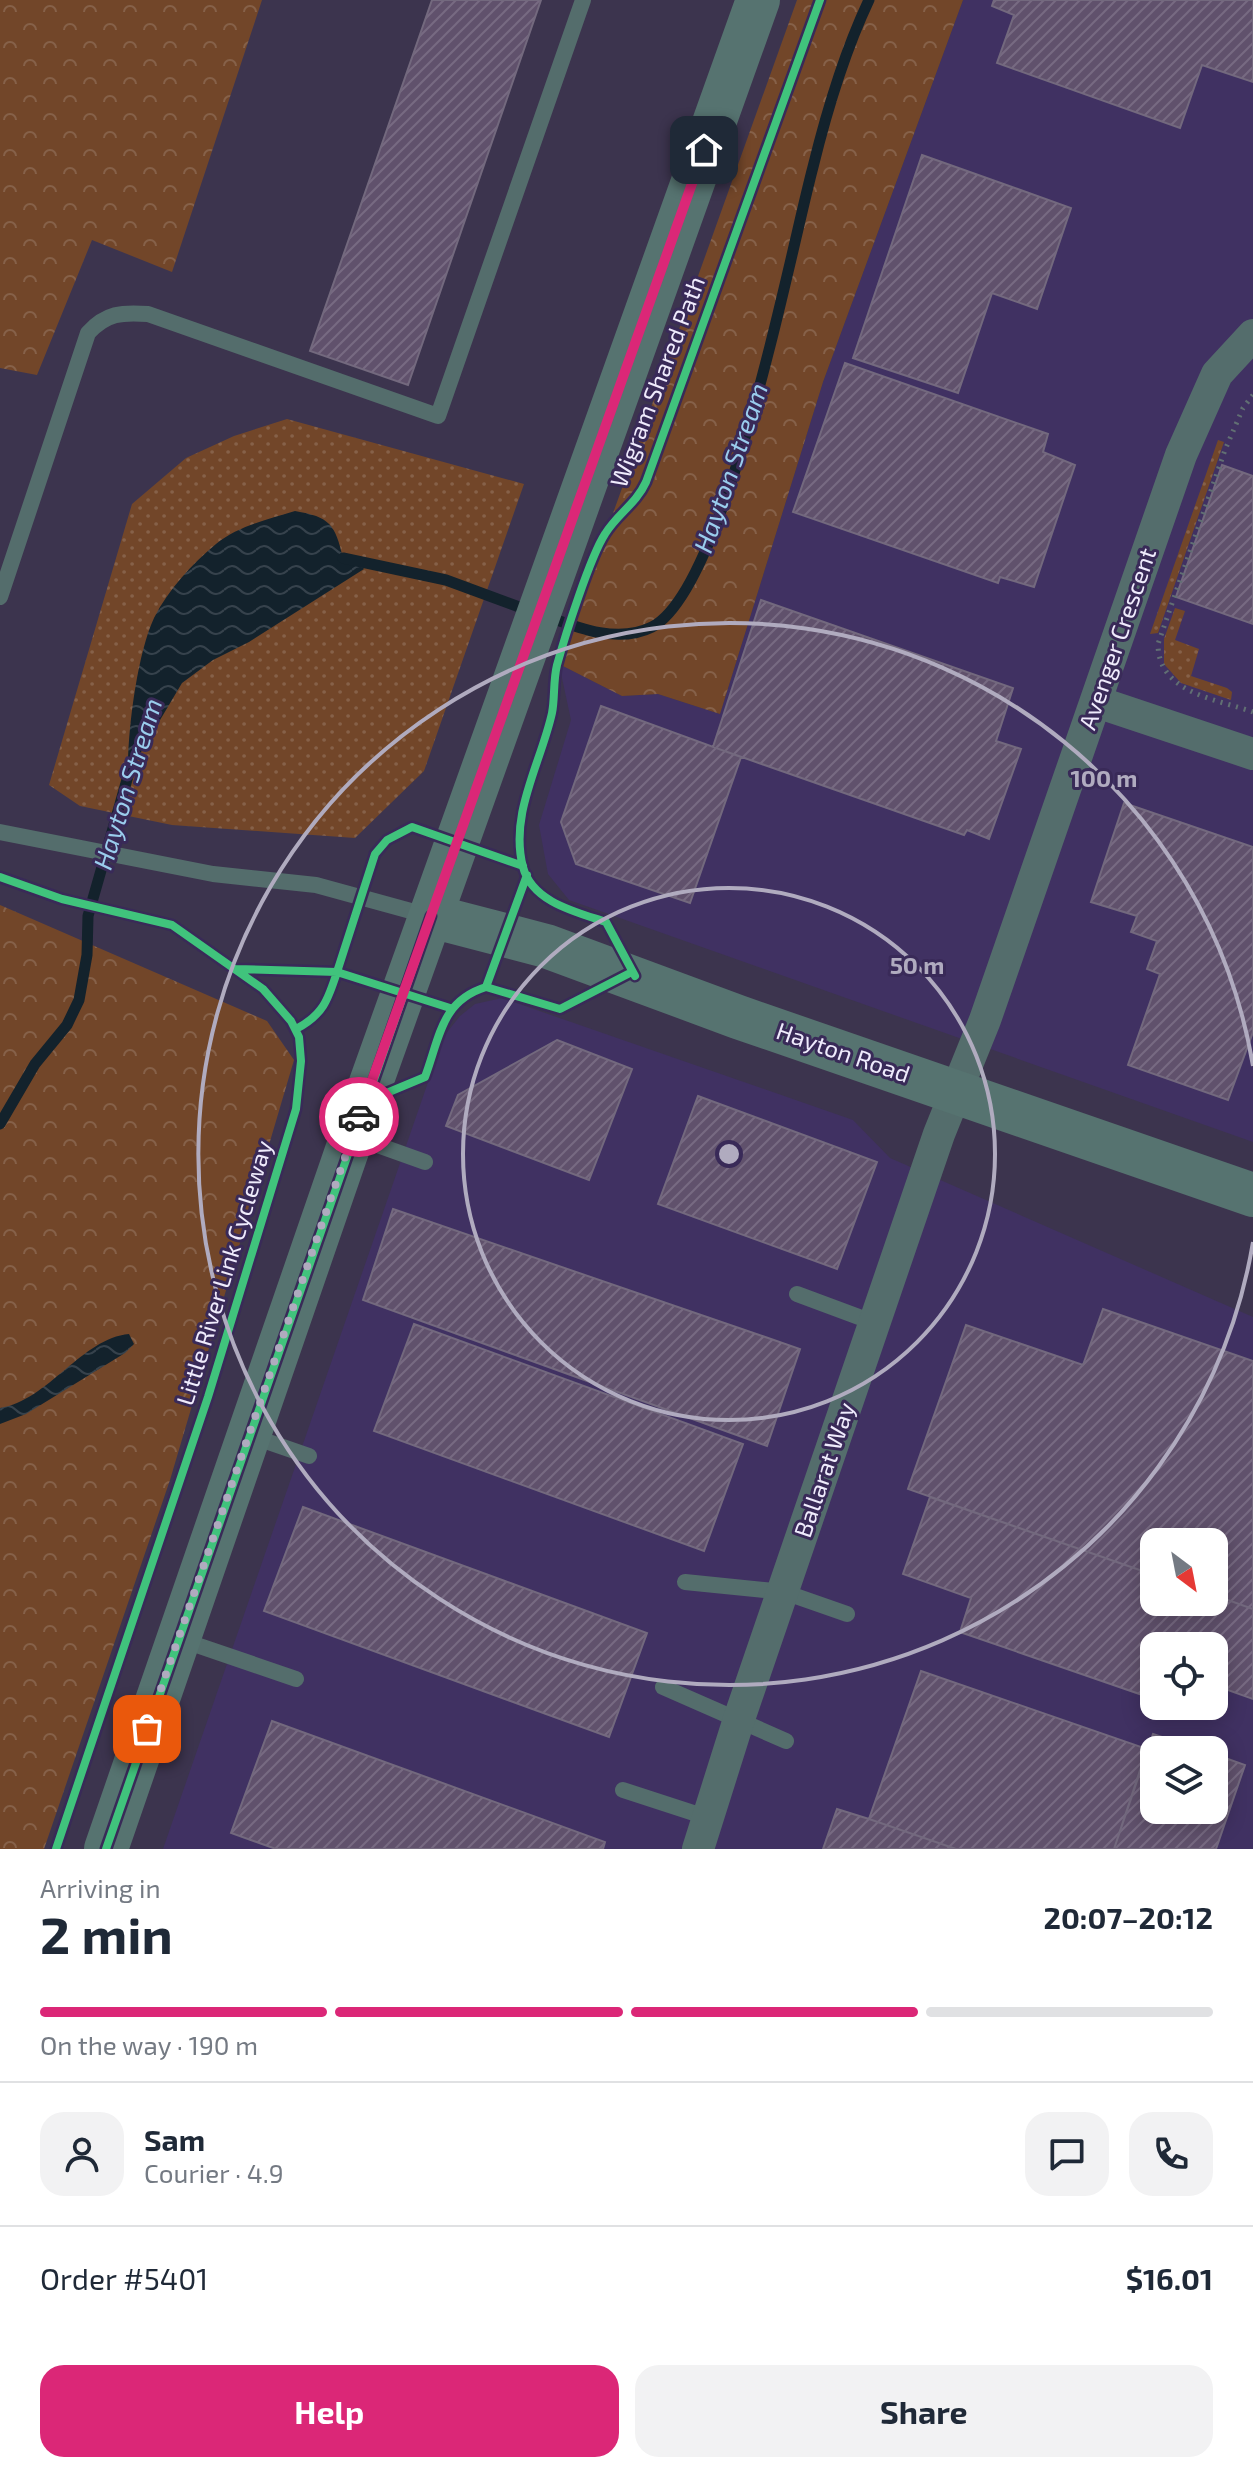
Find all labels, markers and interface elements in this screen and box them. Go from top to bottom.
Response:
pin [670,116,738,184]
icon: home [682,128,726,172]
street label: Wigram Shared Path [603,272,710,491]
water label: Hayton Stream [686,379,774,557]
street label: Avenger Crescent [1072,544,1161,733]
water label: Hayton Stream [86,694,168,873]
text: 100 m [1071,763,1137,792]
text: 50 m [890,950,944,979]
street label: Hayton Road [773,1015,914,1088]
courier [319,1077,399,1157]
icon: car [337,1095,381,1139]
street label: Little River Link Cycleway [169,1136,278,1409]
centre of rings [715,1140,743,1168]
street label: Ballarat Way [787,1398,860,1541]
north arrow [1140,1528,1228,1616]
map controls [1140,1528,1228,1824]
button: locate [1140,1632,1228,1720]
pin [113,1695,181,1763]
icon: bag [125,1707,169,1751]
button: layers [1140,1736,1228,1824]
text: Arriving in [40,1872,161,1903]
text: 20:07–20:12 [1043,1899,1213,1935]
text: 2 min [40,1902,173,1964]
text: On the way · 190 m [40,2029,258,2060]
button: person [40,2112,124,2196]
button: chat [1025,2112,1109,2196]
button: phone [1129,2112,1213,2196]
text: Sam [144,2121,205,2157]
text: Courier · 4.9 [144,2157,284,2188]
text: Order #5401 [40,2260,208,2296]
text: $16.01 [1126,2260,1213,2296]
button: Help [40,2365,619,2457]
button: Share [635,2365,1213,2457]

